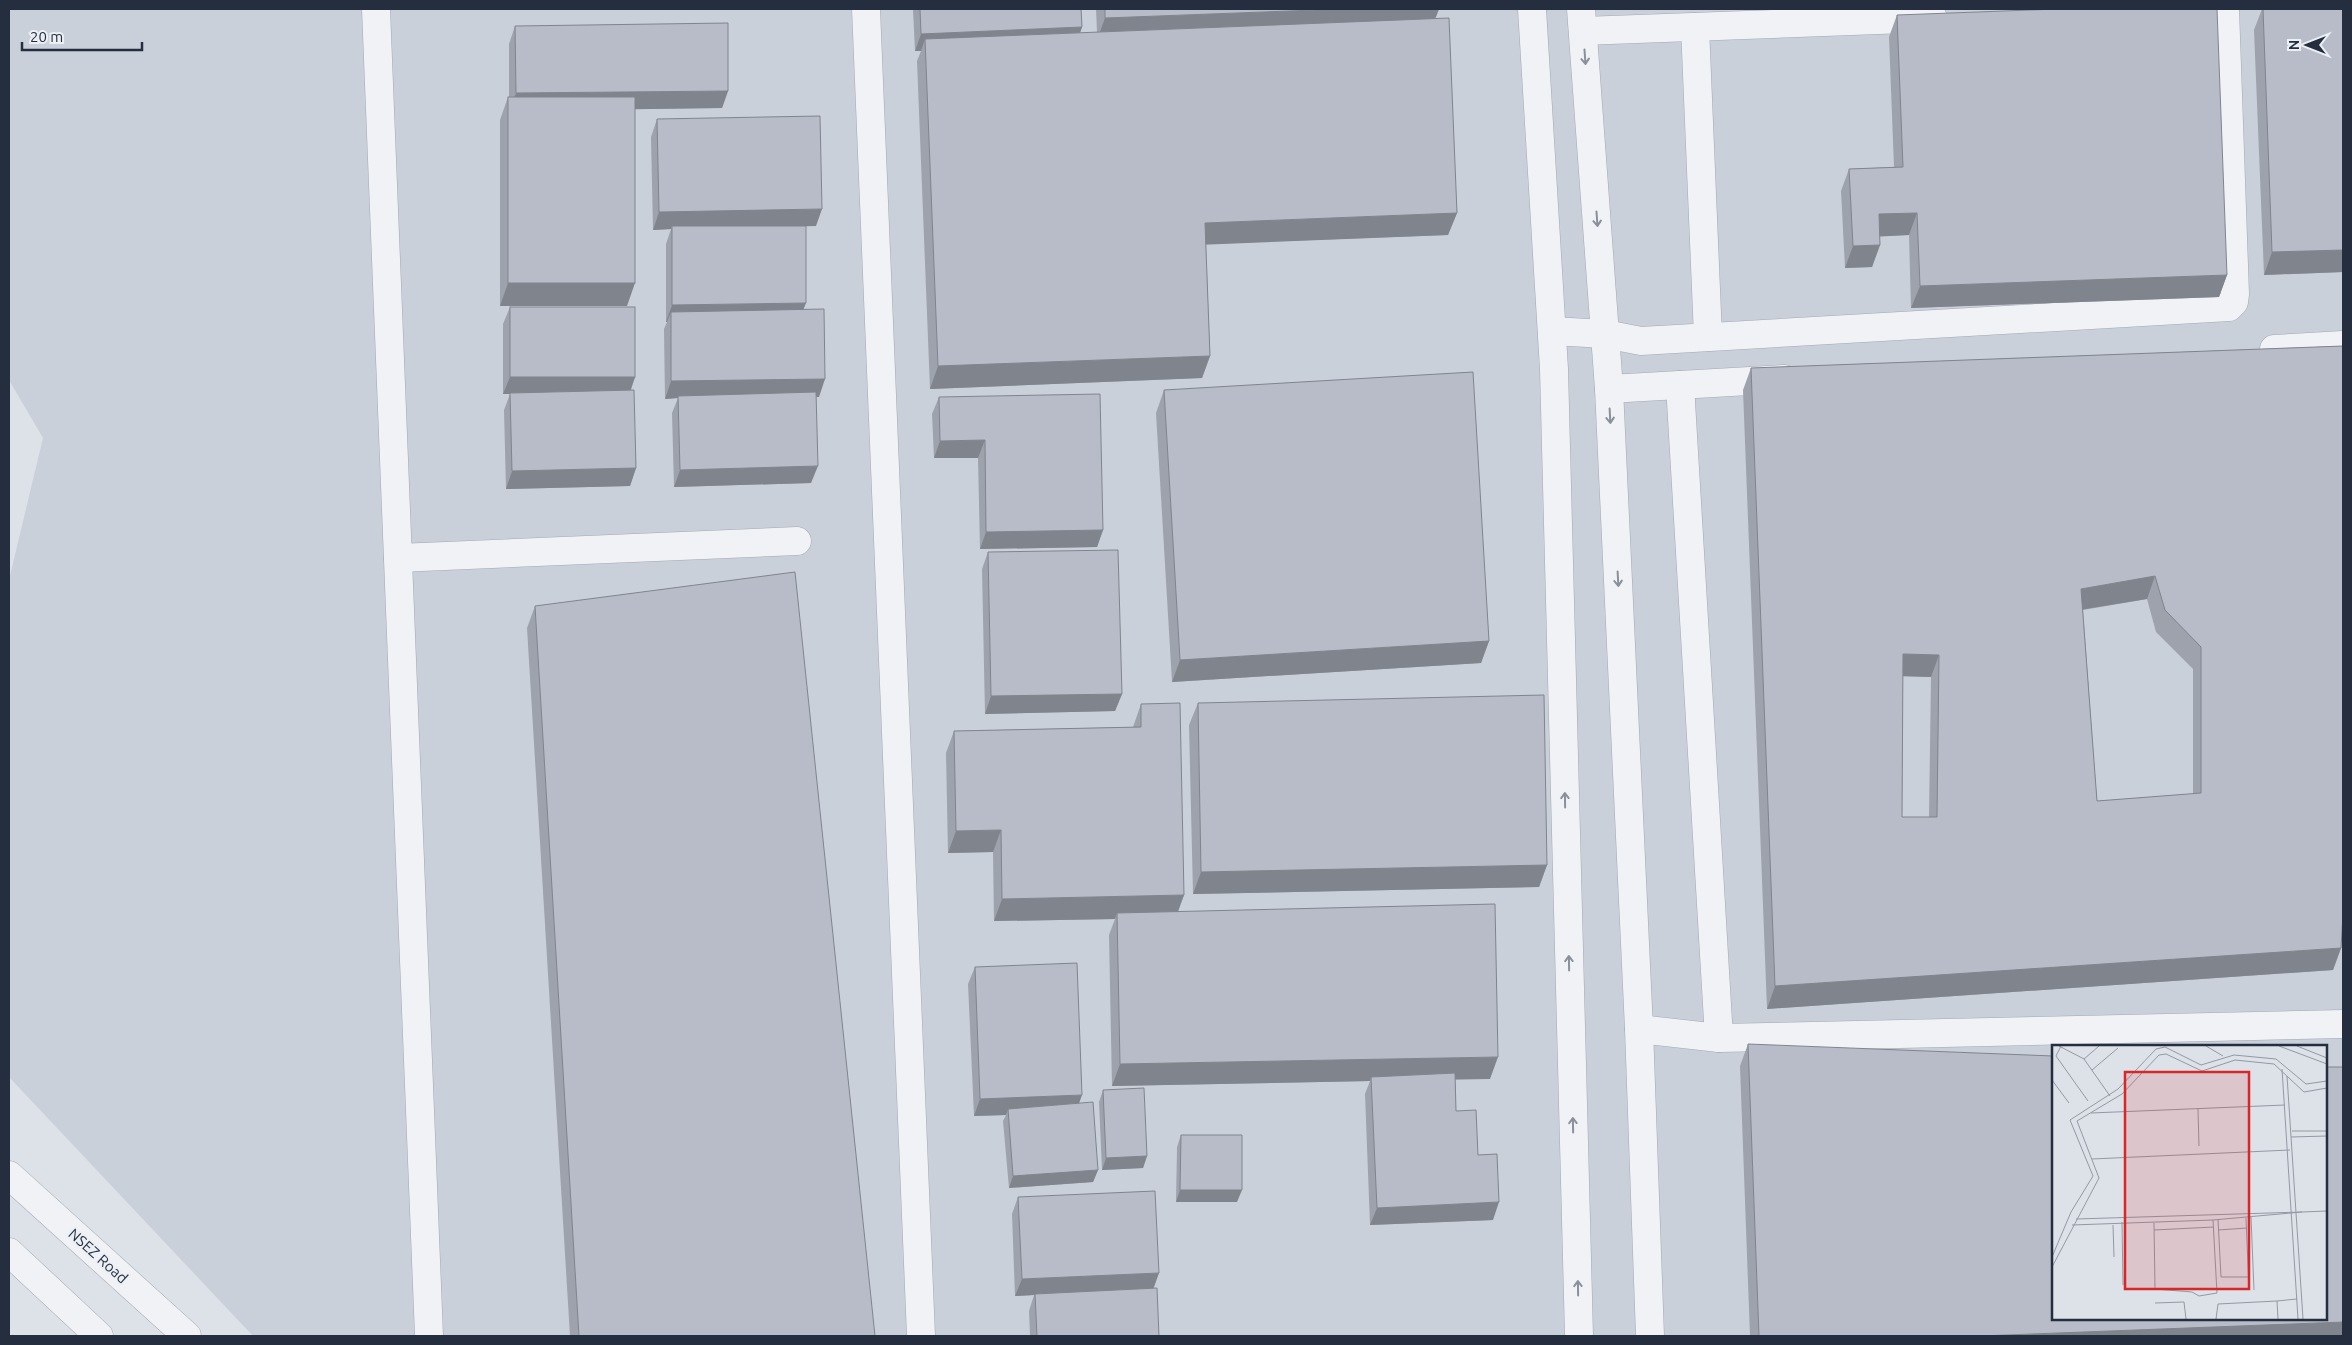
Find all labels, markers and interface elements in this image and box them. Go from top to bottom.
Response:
scale bar [22,20,142,52]
north arrow [2282,20,2332,70]
text: 20 m [30,28,63,45]
text: N [2286,40,2302,50]
one-way arrow [1580,49,1589,65]
one-way arrow [1592,211,1601,227]
one-way arrow [1605,408,1615,424]
one-way arrow [1613,571,1622,587]
one-way arrow [1560,792,1570,808]
one-way arrow [1564,955,1574,971]
inset map [2052,1045,2327,1320]
one-way arrow [1569,1117,1578,1133]
street label: NSEZ Road [65,1225,131,1287]
one-way arrow [1573,1280,1583,1296]

